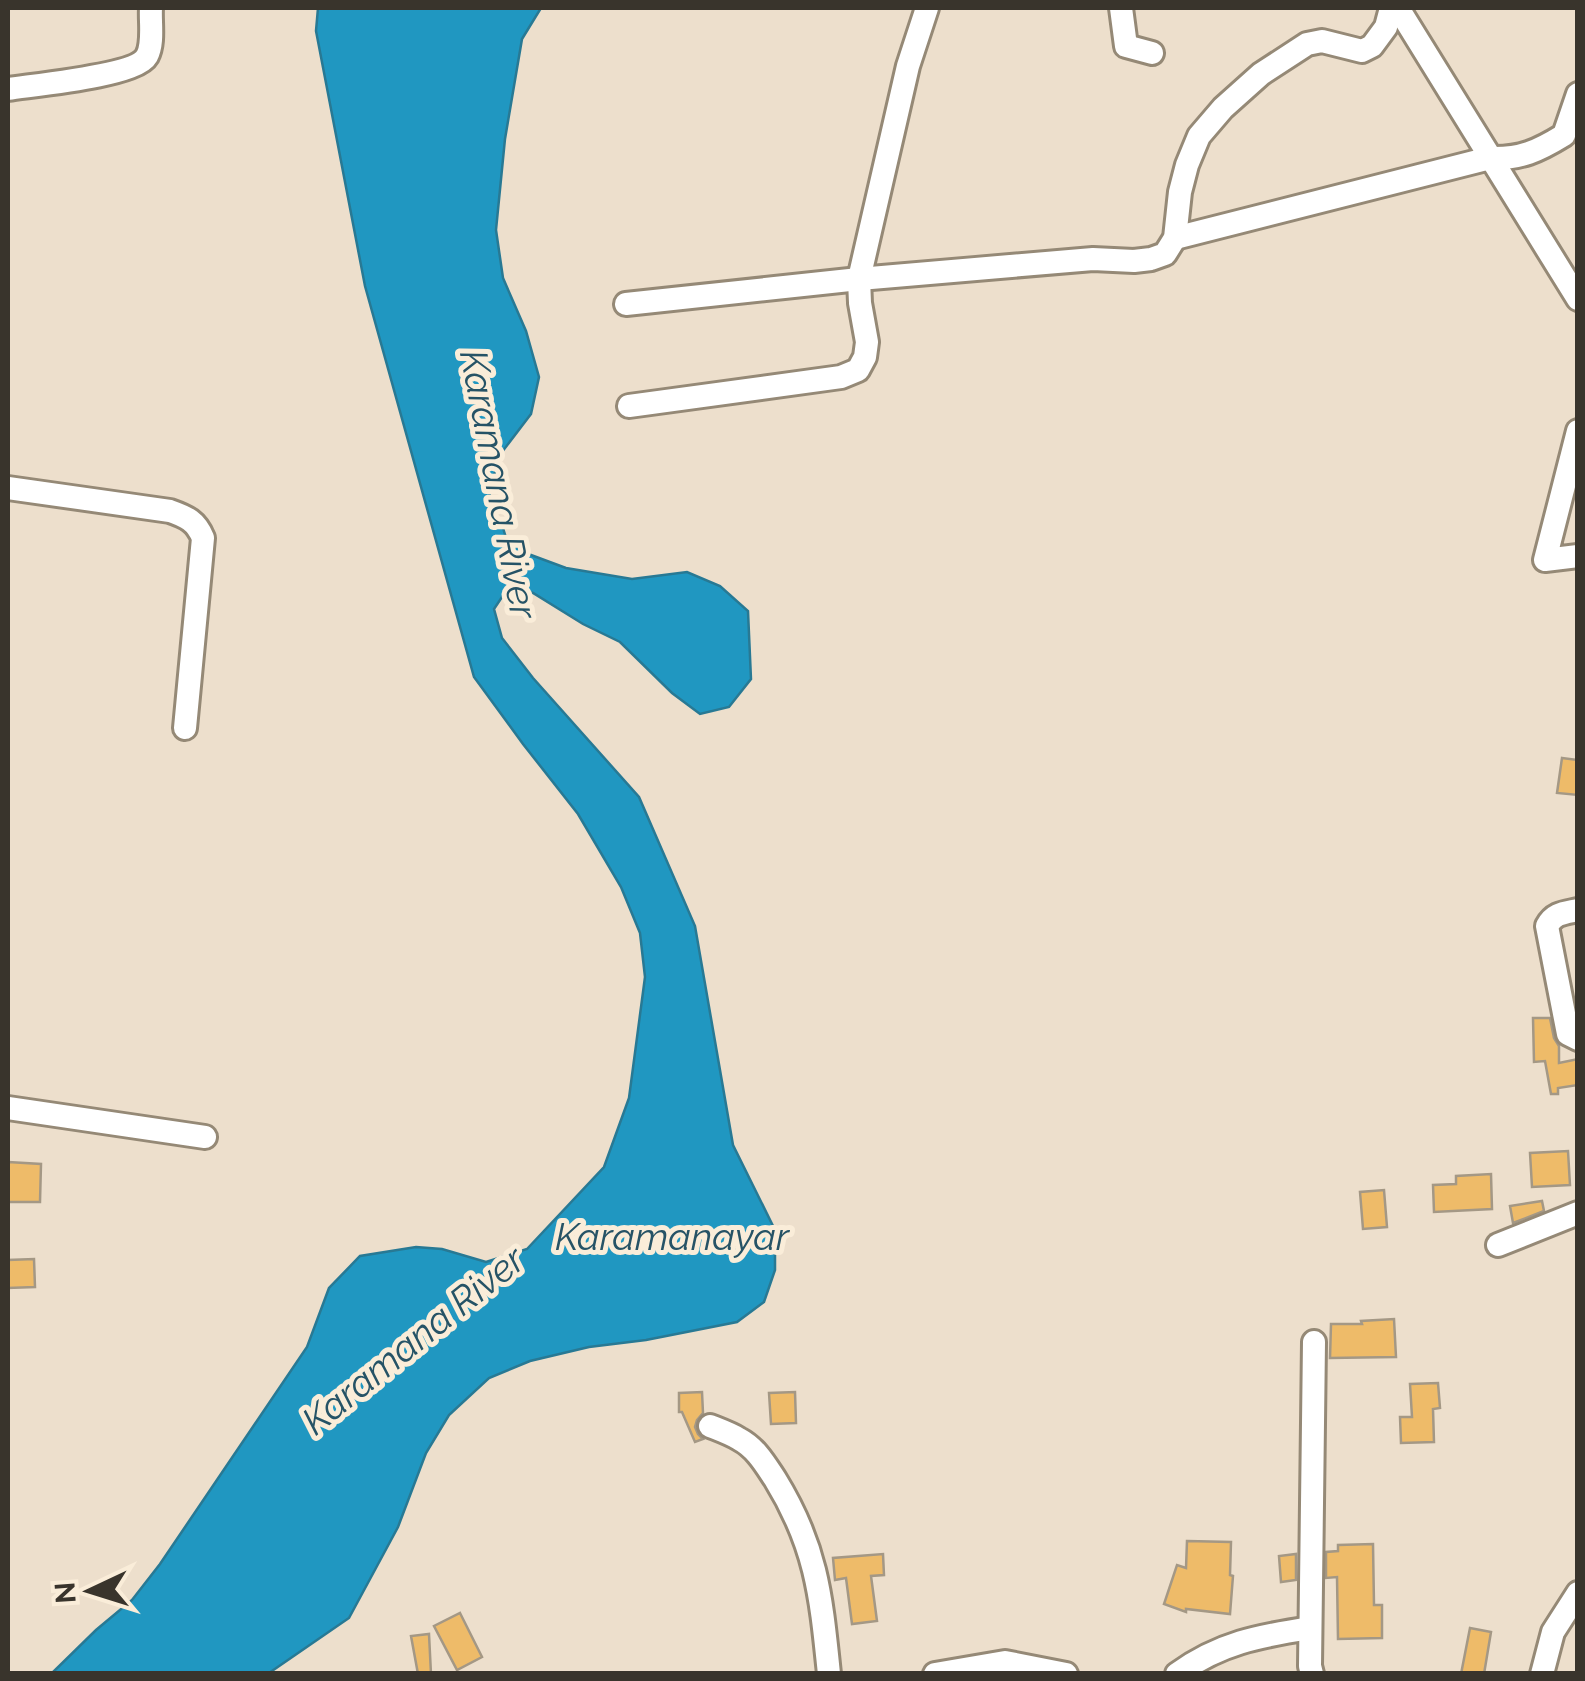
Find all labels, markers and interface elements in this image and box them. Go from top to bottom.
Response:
water label: Karamana River [451,346,548,624]
water label: Karamanayar [555,1214,791,1259]
water label: Karamana River [293,1235,535,1443]
north arrow [40,1541,140,1641]
text: N [48,1581,83,1605]

